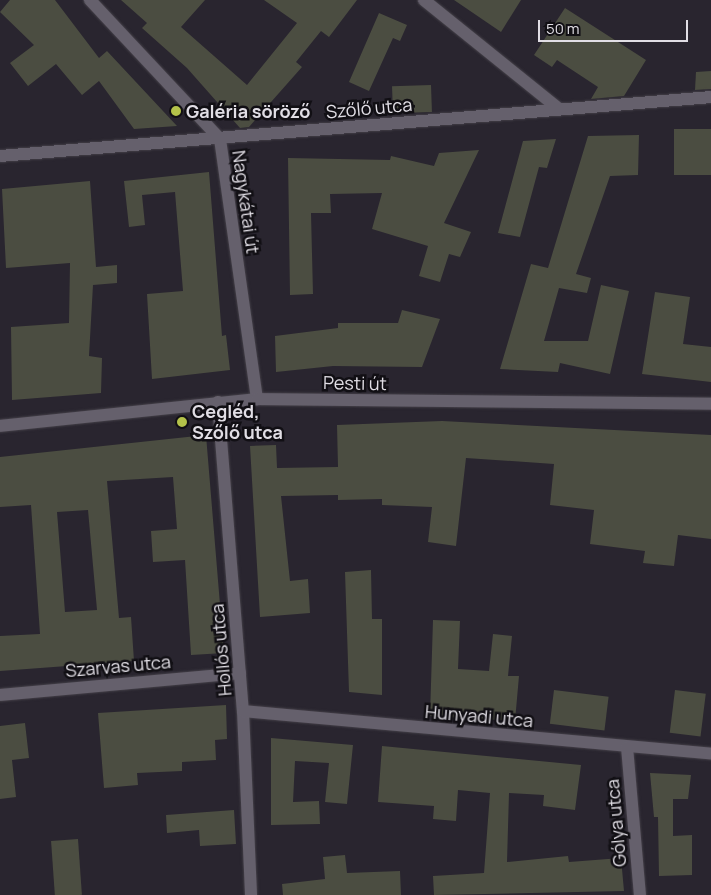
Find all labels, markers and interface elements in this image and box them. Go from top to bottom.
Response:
scale bar [541,10,691,42]
text: 50 m [546,18,580,39]
street label: Szőlő utca [325,93,413,123]
place label: Galéria söröző [186,100,310,122]
marker: Galéria söröző [170,105,182,117]
street label: Nagykátai út [228,149,264,255]
street label: Pesti út [323,372,387,394]
place label: Cegléd, Szőlő utca [192,401,283,444]
marker: Cegléd, Szőlő utca [176,416,188,428]
street label: Hollós utca [206,603,236,697]
street label: Szarvas utca [64,651,172,681]
street label: Hunyadi utca [424,701,534,731]
street label: Gólya utca [601,778,631,868]

